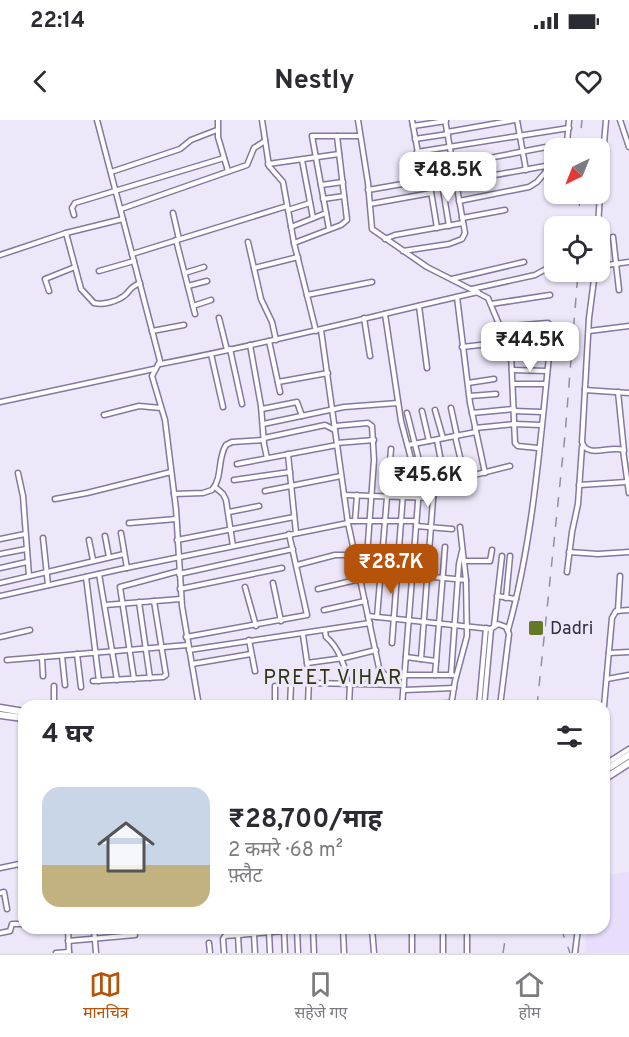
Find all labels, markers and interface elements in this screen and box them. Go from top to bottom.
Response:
text: 22:14 [30,8,85,35]
text: Nestly [274,64,355,98]
icon: back [24,65,57,98]
icon: heart [572,65,605,98]
north arrow [544,138,610,204]
map controls [544,138,610,282]
pin: ₹48.5K [399,152,497,203]
text: ₹48.5K [413,158,483,184]
button: locate [544,216,610,282]
pin: ₹44.5K [481,322,579,373]
text: ₹44.5K [495,328,565,354]
pin: ₹45.6K [379,457,477,508]
text: ₹45.6K [393,463,463,489]
pin: ₹28.7K [342,544,440,595]
text: ₹28.7K [358,550,424,576]
place label: Dadri [550,618,593,641]
marker: Dadri [527,619,545,637]
district label: PREET VIHAR [263,666,403,692]
text: 4 घर [42,719,94,752]
icon: filters [553,720,586,753]
text: ₹28,700/माह [228,804,382,837]
icon: home [90,811,162,883]
text: 2 कमरे · 68 m² [228,838,343,864]
text: फ़्लैट [228,864,263,890]
tab: मानचित्र [83,968,129,1025]
tab: सहेजे गए [294,968,347,1025]
tab: होम [513,968,546,1025]

